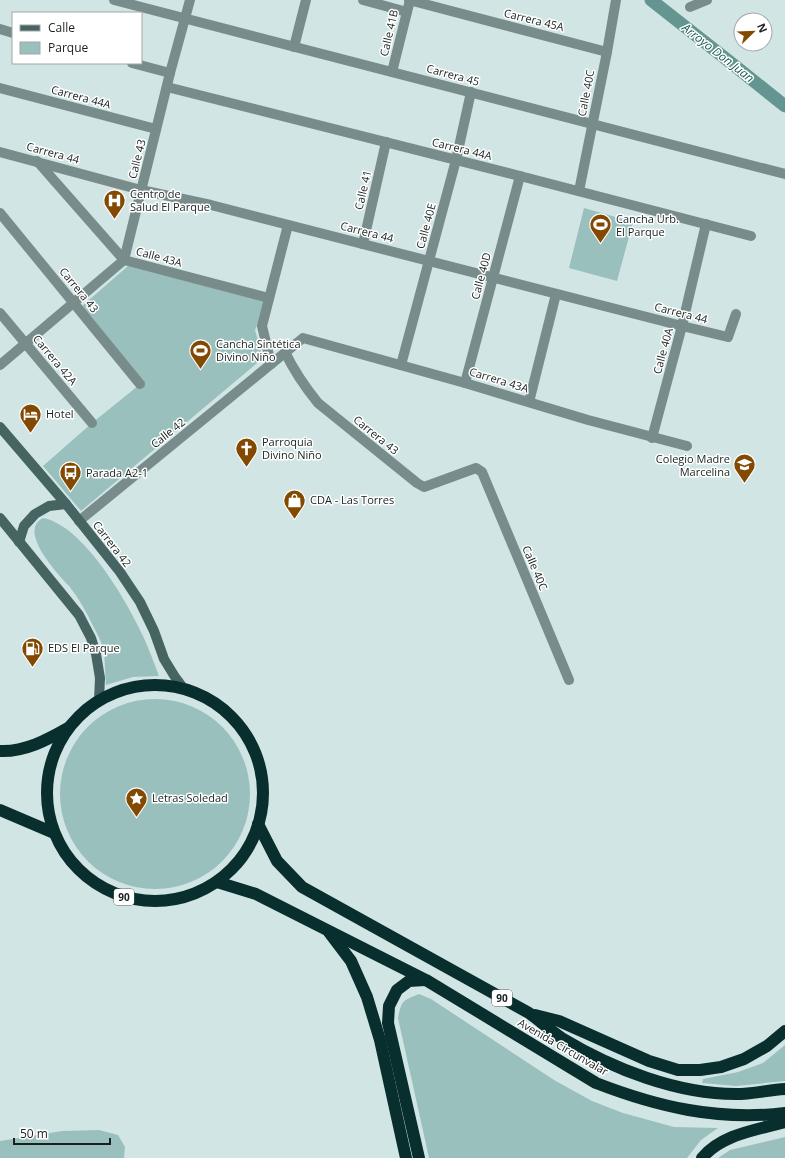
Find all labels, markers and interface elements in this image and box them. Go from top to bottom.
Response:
street label: Carrera 45A [503,5,566,34]
street label: Calle 41B [376,8,401,58]
legend [12,12,142,64]
north arrow [733,12,773,52]
text: Calle [48,19,75,36]
water label: Arroyo Don Juan [678,19,758,86]
text: N [754,21,771,35]
text: Parque [48,39,88,56]
street label: Carrera 45 [425,60,481,89]
street label: Calle 40C [574,68,597,117]
street label: Carrera 44A [50,81,113,112]
street label: Carrera 44A [431,134,494,163]
street label: Carrera 44 [25,138,82,167]
street label: Calle 43 [124,138,149,180]
street label: Calle 41 [351,169,374,211]
place label: Centro de Salud El Parque [130,186,210,214]
hospital icon: Centro de Salud El Parque [101,187,127,220]
street label: Calle 40E [412,202,439,250]
place label: Cancha Urb. El Parque [616,211,679,239]
sports icon: Cancha Urb. El Parque [588,212,614,245]
street label: Carrera 44 [339,218,396,246]
street label: Calle 43A [134,243,184,270]
street label: Calle 40D [467,251,494,301]
street label: Carrera 43 [56,264,102,315]
street label: Carrera 44 [653,299,710,327]
street label: Calle 40A [649,326,676,376]
street label: Carrera 42A [30,331,81,388]
place label: Cancha Sintética Divino Niño [216,336,301,364]
sports icon: Cancha Sintética Divino Niño [187,337,213,370]
street label: Carrera 43A [468,363,531,396]
hotel icon: Hotel [18,401,44,434]
place label: Hotel [46,406,74,421]
street label: Carrera 43 [351,412,402,458]
street label: Calle 42 [147,414,188,451]
place label: Parroquia Divino Niño [262,434,322,462]
church icon: Parroquia Divino Niño [233,435,259,468]
place label: Colegio Madre Marcelina [656,451,730,479]
school or university icon: Colegio Madre Marcelina [732,452,758,485]
bus stop icon: Parada A2-1 [57,460,83,493]
place label: Parada A2-1 [86,465,148,480]
shop icon: CDA - Las Torres [282,487,308,520]
place label: CDA - Las Torres [310,492,394,507]
street label: Carrera 42 [90,518,135,570]
street label: Calle 40C [519,543,552,592]
fuel station icon: EDS El Parque [19,635,45,668]
place label: EDS El Parque [48,640,120,655]
place icon: Letras Soledad [124,785,150,818]
place label: Letras Soledad [152,790,228,805]
road number: 90 [114,889,134,905]
road number: 90 [492,990,512,1006]
street label: Avenida Circunvalar [515,1015,612,1079]
scale bar [14,1120,110,1146]
text: 50 m [20,1125,48,1142]

